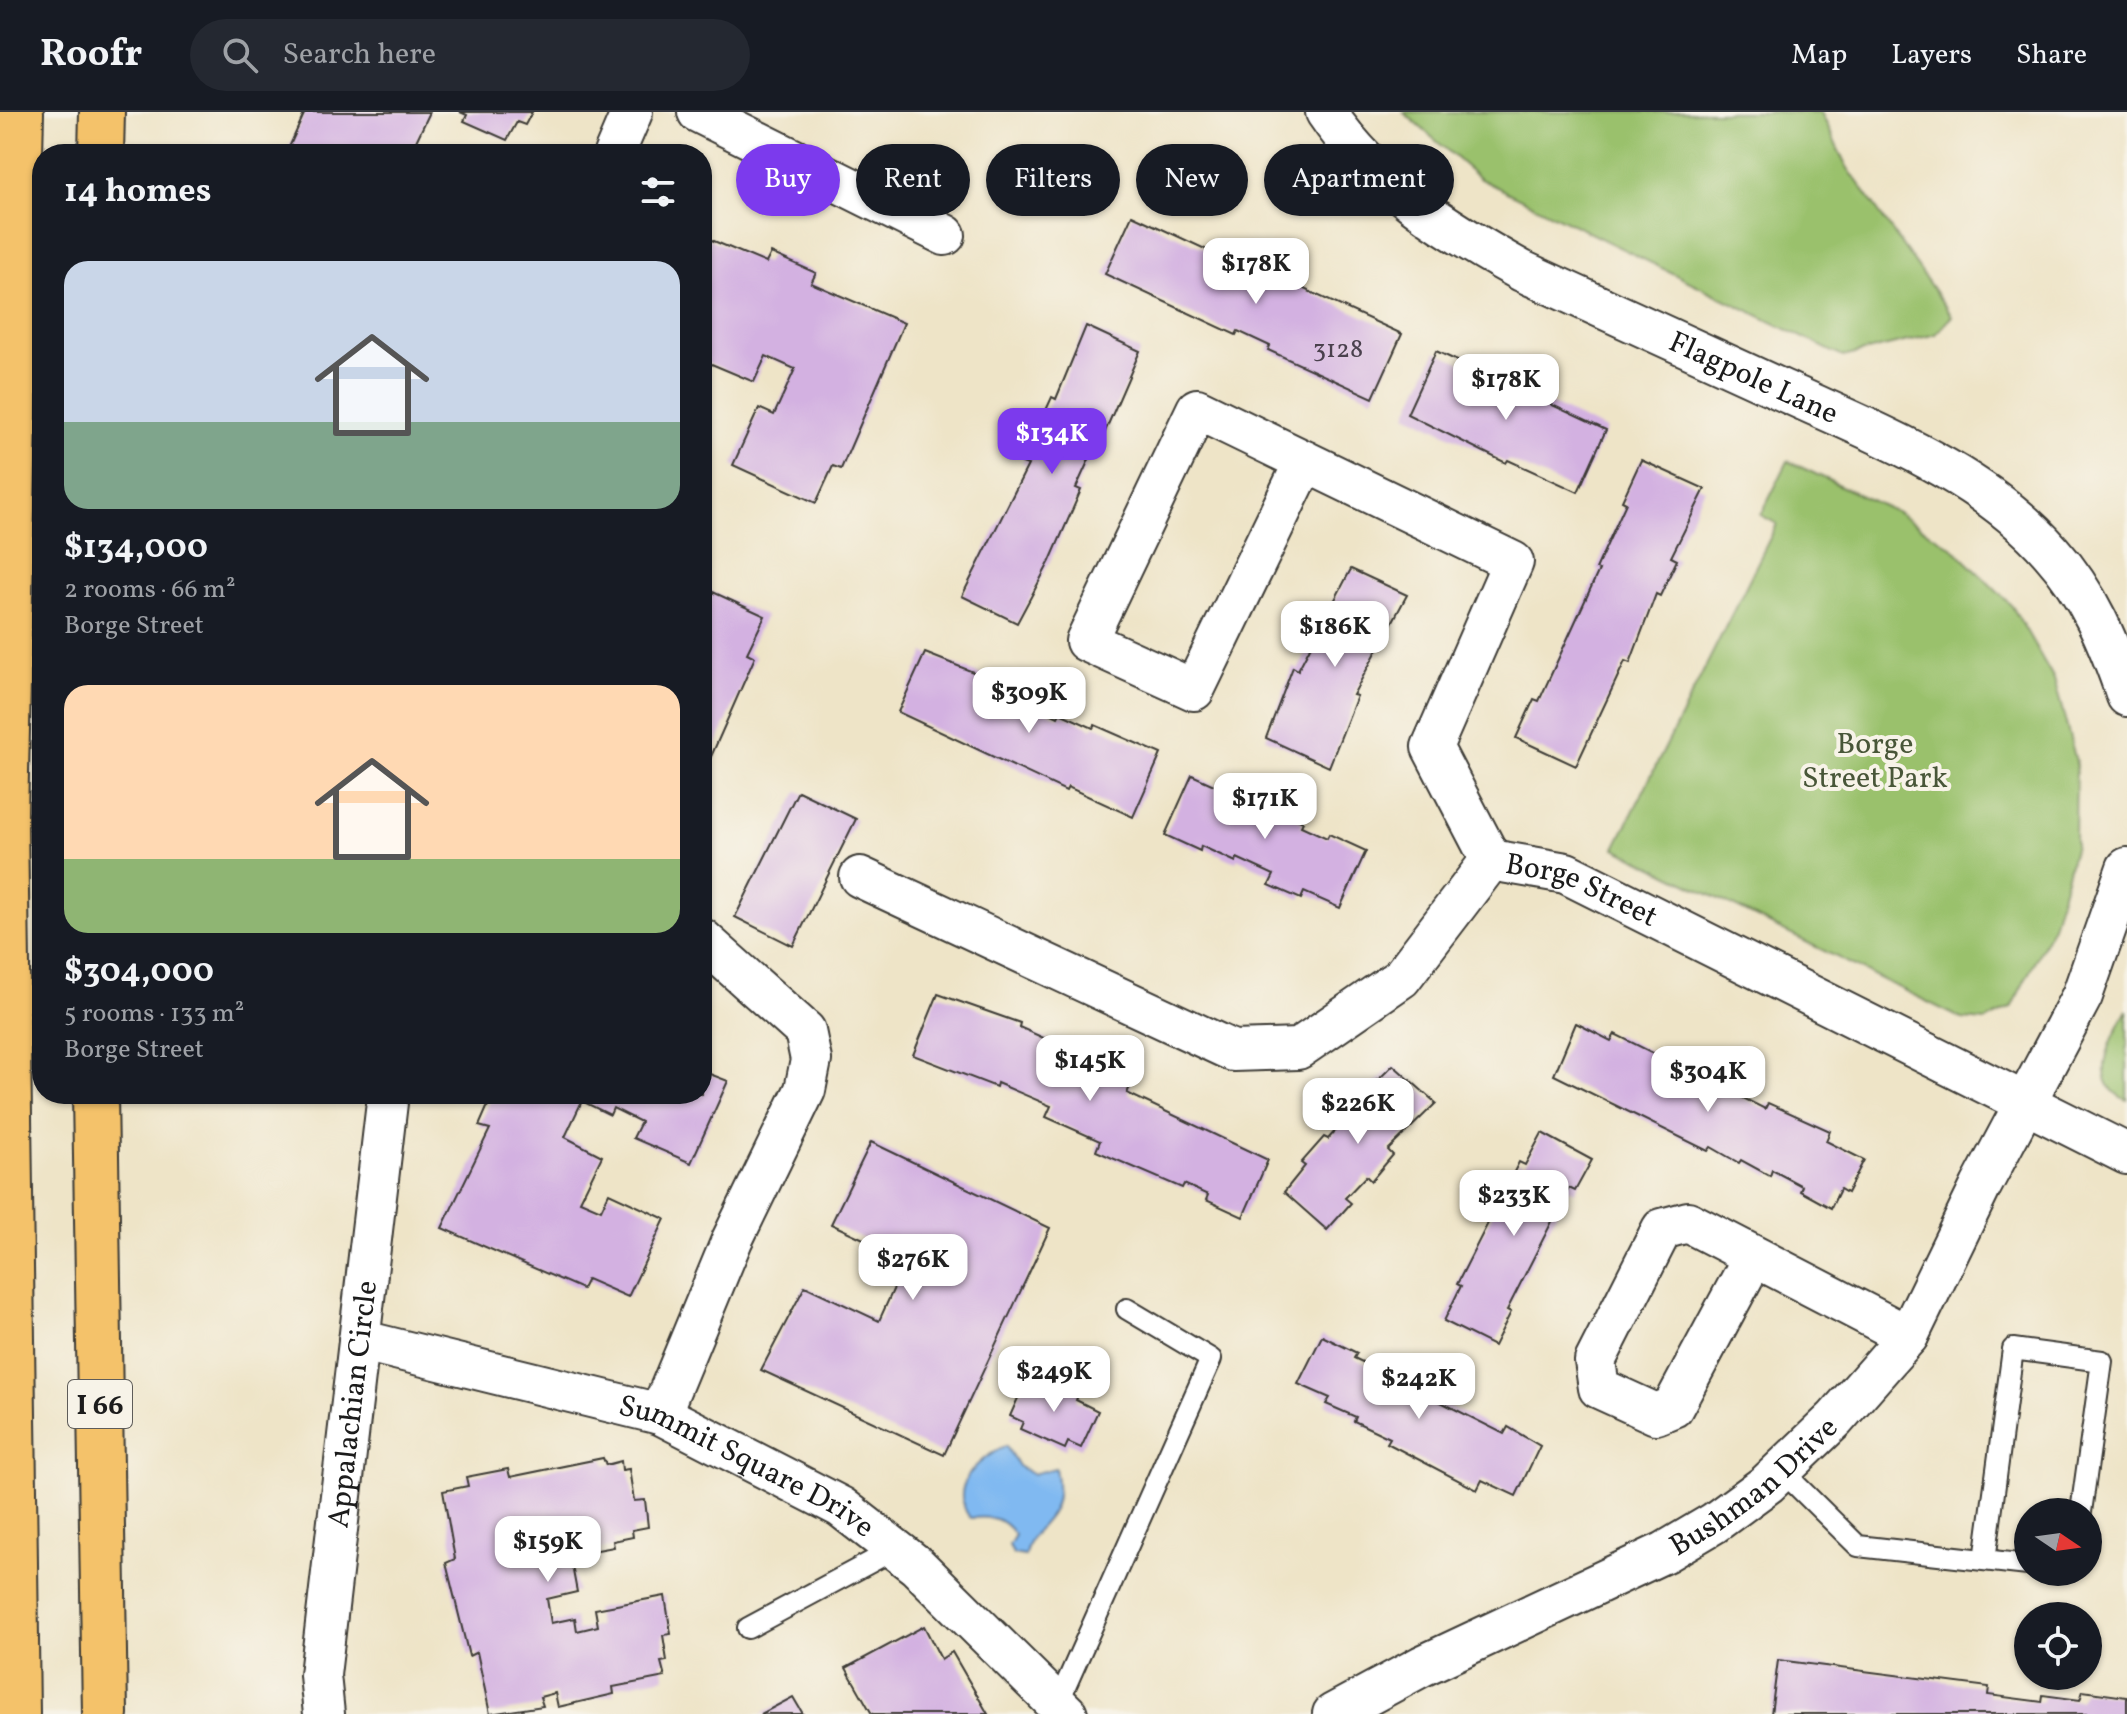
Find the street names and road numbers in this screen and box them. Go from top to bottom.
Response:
street label: Flagpole Lane [1662,322,1845,436]
street label: Borge Street [1502,844,1664,939]
street label: Appalachian Circle [318,1278,389,1530]
road number: I 66 [68,1380,132,1428]
street label: Summit Square Drive [614,1386,883,1549]
street label: Bushman Drive [1662,1408,1848,1568]

